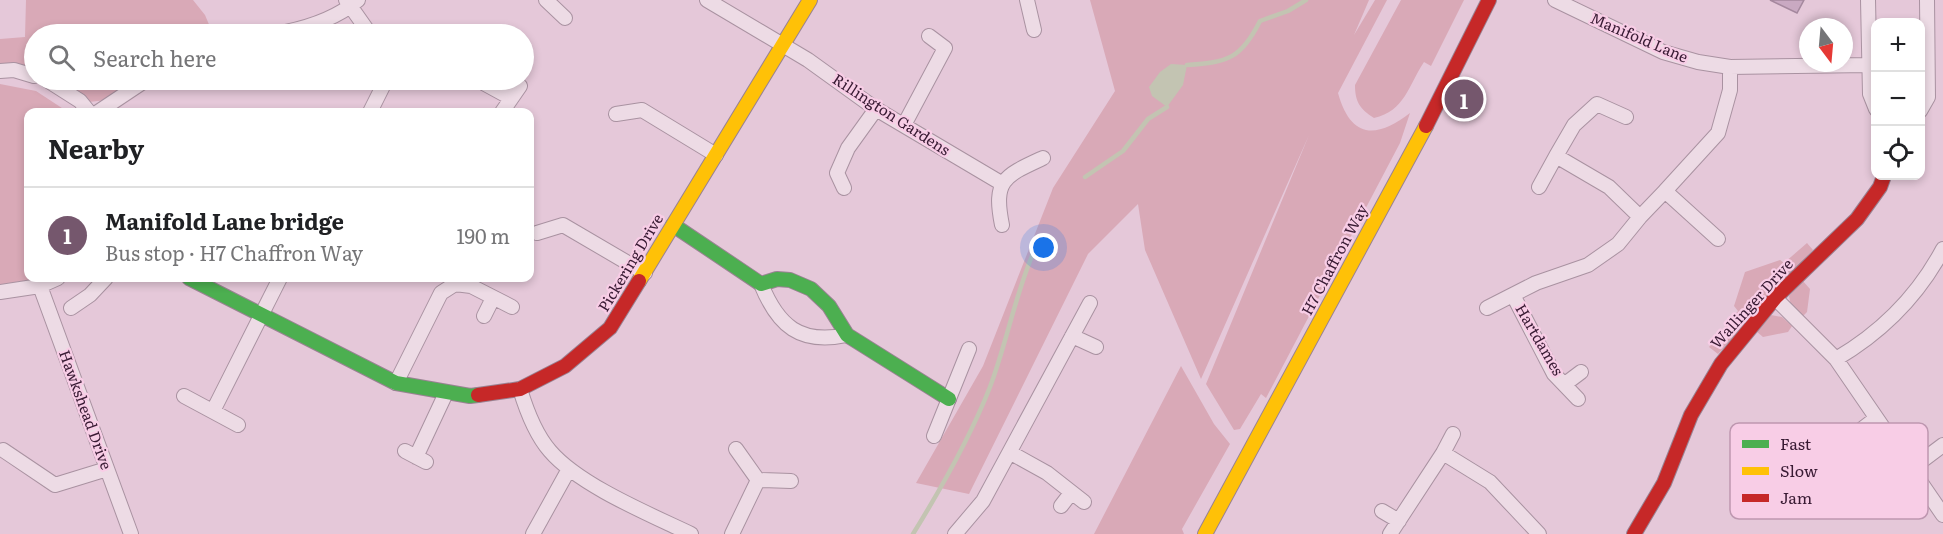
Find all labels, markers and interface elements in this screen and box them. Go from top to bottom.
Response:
street label: Manifold Lane [1587,6,1692,68]
north arrow [1799,18,1853,72]
map controls [1871,18,1925,180]
button: + [1871,18,1925,72]
search box [24,24,534,90]
icon: search [45,41,78,74]
text: Search here [93,41,216,74]
street label: Rillington Gardens [828,67,955,161]
button: − [1871,72,1925,126]
pin: 1 [1444,76,1484,122]
button: locate [1871,126,1925,180]
text: Nearby [48,128,144,167]
street label: H7 Chaffron Way [1295,199,1373,319]
text: Manifold Lane bridge [105,204,344,237]
street label: Pickering Drive [591,209,668,316]
text: 1 [63,220,72,250]
text: 190 m [456,220,510,250]
your location [1029,233,1058,262]
text: Bus stop · H7 Chaffron Way [105,237,363,267]
street label: Wallinger Drive [1704,253,1798,353]
street label: Hartdames [1510,299,1570,380]
street label: Hawkshead Drive [54,346,119,473]
legend [1730,423,1928,519]
text: Fast [1780,431,1812,455]
text: Slow [1780,458,1818,482]
text: Jam [1780,485,1813,509]

